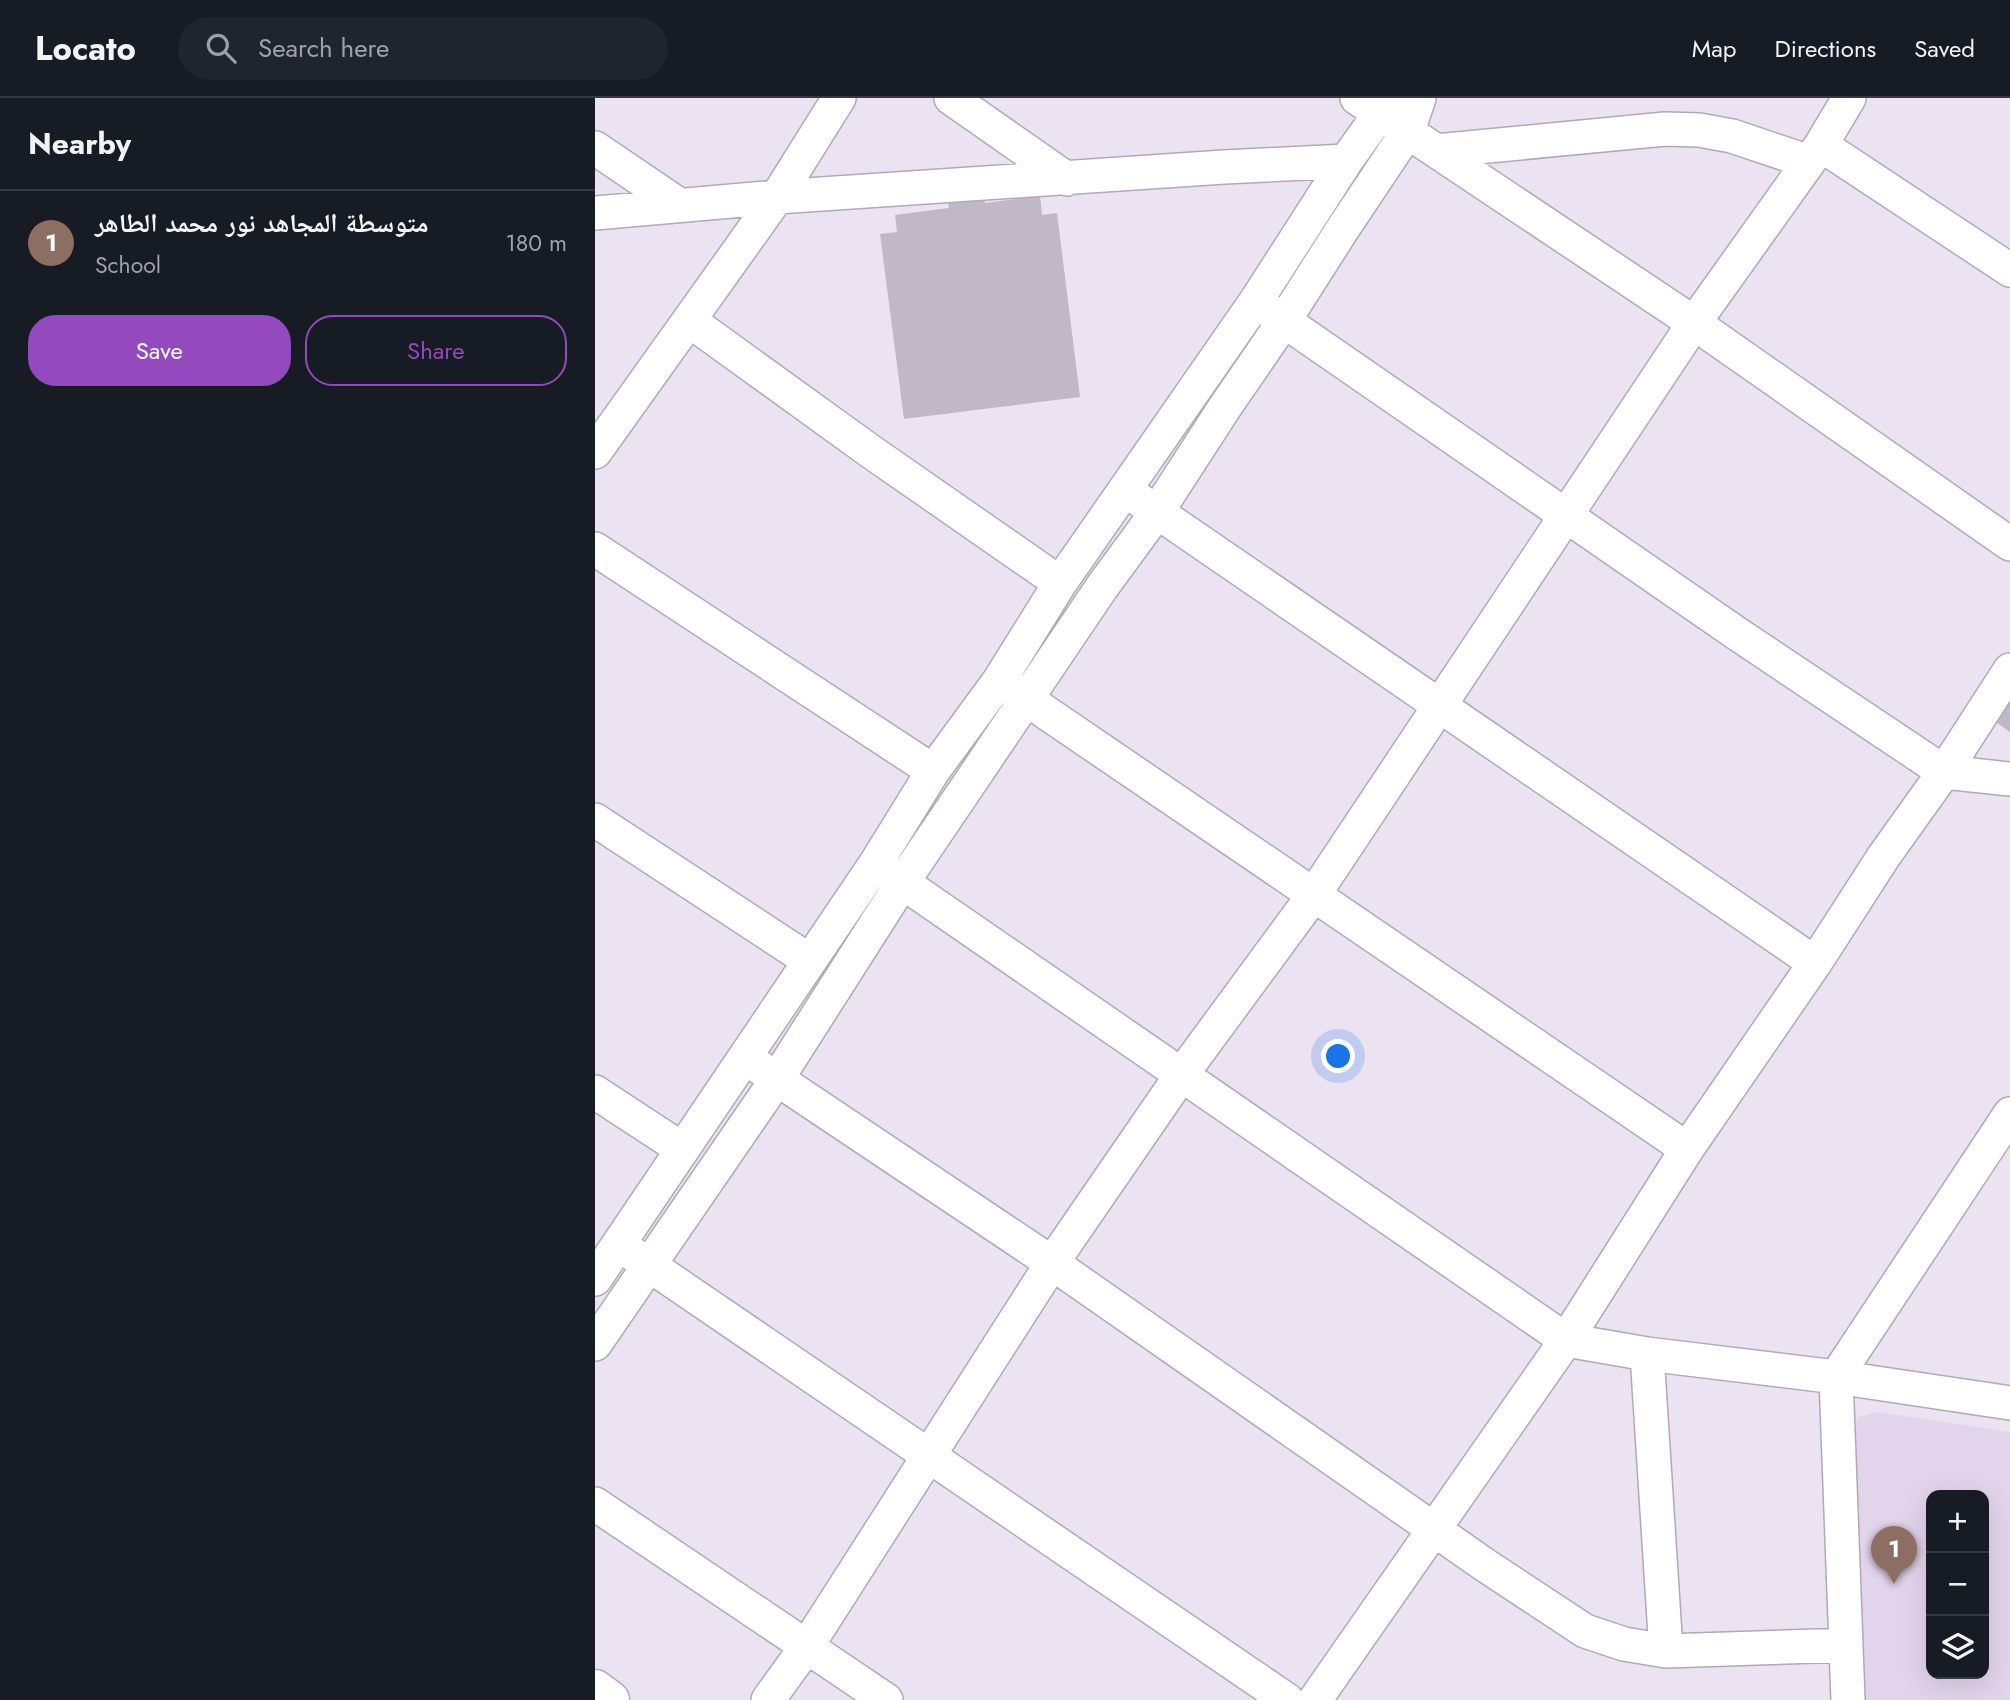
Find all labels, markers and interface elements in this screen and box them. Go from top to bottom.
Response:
search box [178,17,668,80]
text: Locato [35,25,136,72]
icon: search [202,29,240,67]
text: Search here [258,29,389,67]
text: Map [1692,31,1737,66]
text: Directions [1775,31,1876,66]
text: Saved [1914,31,1975,66]
text: Nearby [28,122,131,165]
text: متوسطة المجاهد نور محمد الطاهر [95,204,429,242]
text: 1 [45,226,57,260]
text: 180 m [505,226,567,260]
text: School [95,248,161,282]
button: Save [28,315,291,386]
button: Share [305,315,567,386]
your location [1321,1039,1355,1073]
map controls [1926,1490,1989,1679]
button: + [1926,1490,1989,1553]
pin: 1 [1871,1526,1917,1584]
button: − [1926,1553,1989,1616]
button: layers [1926,1616,1989,1679]

